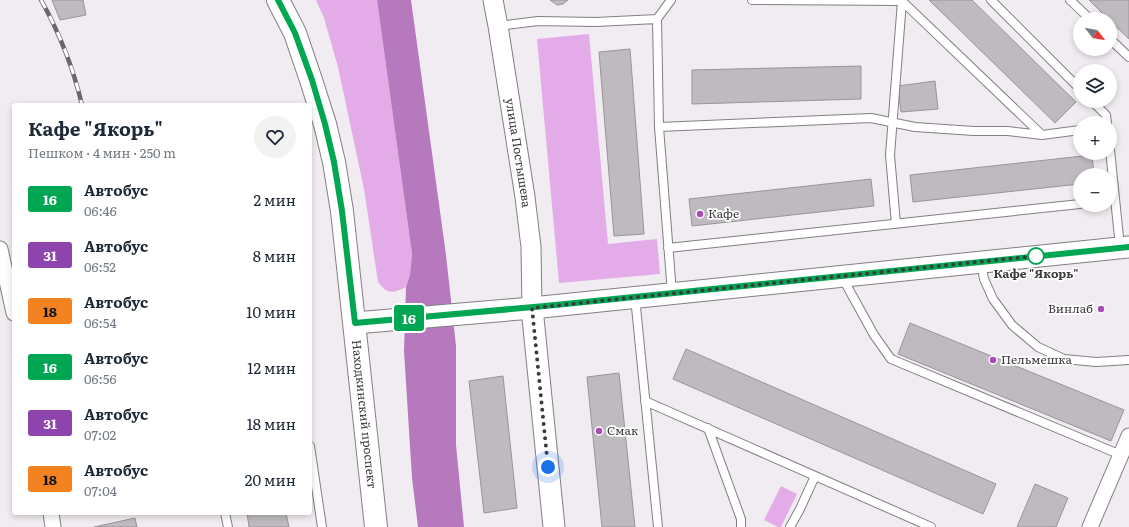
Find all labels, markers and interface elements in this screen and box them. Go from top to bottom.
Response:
north arrow [1073,12,1117,56]
map controls [1073,12,1117,212]
button: layers [1073,64,1117,108]
street label: улица Постышева [502,97,536,209]
text: Кафе "Якорь" [28,114,163,142]
button: heart [254,116,296,158]
button: + [1073,116,1117,160]
text: Пешком · 4 мин · 250 m [28,143,176,162]
button: − [1073,168,1117,212]
text: Автобус [84,178,148,201]
text: 2 мин [253,188,296,211]
text: 16 [43,189,57,209]
text: 06:46 [84,201,117,220]
place label: Кафе [708,204,739,222]
marker: Кафе [695,209,705,219]
text: Автобус [84,234,148,257]
text: 8 мин [253,244,296,267]
text: 31 [43,245,57,265]
marker: Кафе "Якорь" [1027,247,1045,265]
text: 06:52 [84,257,116,276]
place label: Кафе "Якорь" [993,264,1079,282]
text: Автобус [84,290,148,313]
place label: Винлаб [1048,299,1093,317]
text: 10 мин [246,300,296,323]
text: 18 [43,301,57,321]
marker: Винлаб [1096,304,1106,314]
line badge: 16 [391,305,427,331]
text: 16 [402,308,416,328]
text: 06:54 [84,313,117,332]
street label: Находкинский проспект [348,339,382,489]
text: Автобус [84,346,148,369]
place label: Пельмешка [1001,350,1073,368]
marker: Пельмешка [988,355,998,365]
text: 12 мин [247,356,296,379]
text: 16 [43,357,57,377]
text: 06:56 [84,369,116,388]
text: Автобус [84,402,148,425]
text: 18 мин [247,412,296,435]
text: 31 [43,413,57,433]
place label: Смак [607,421,638,439]
text: 07:02 [84,425,116,444]
marker: Смак [594,426,604,436]
your location [538,457,558,477]
text: Автобус [84,458,148,481]
text: 20 мин [245,468,296,491]
text: 18 [43,469,57,489]
text: 07:04 [84,481,117,500]

